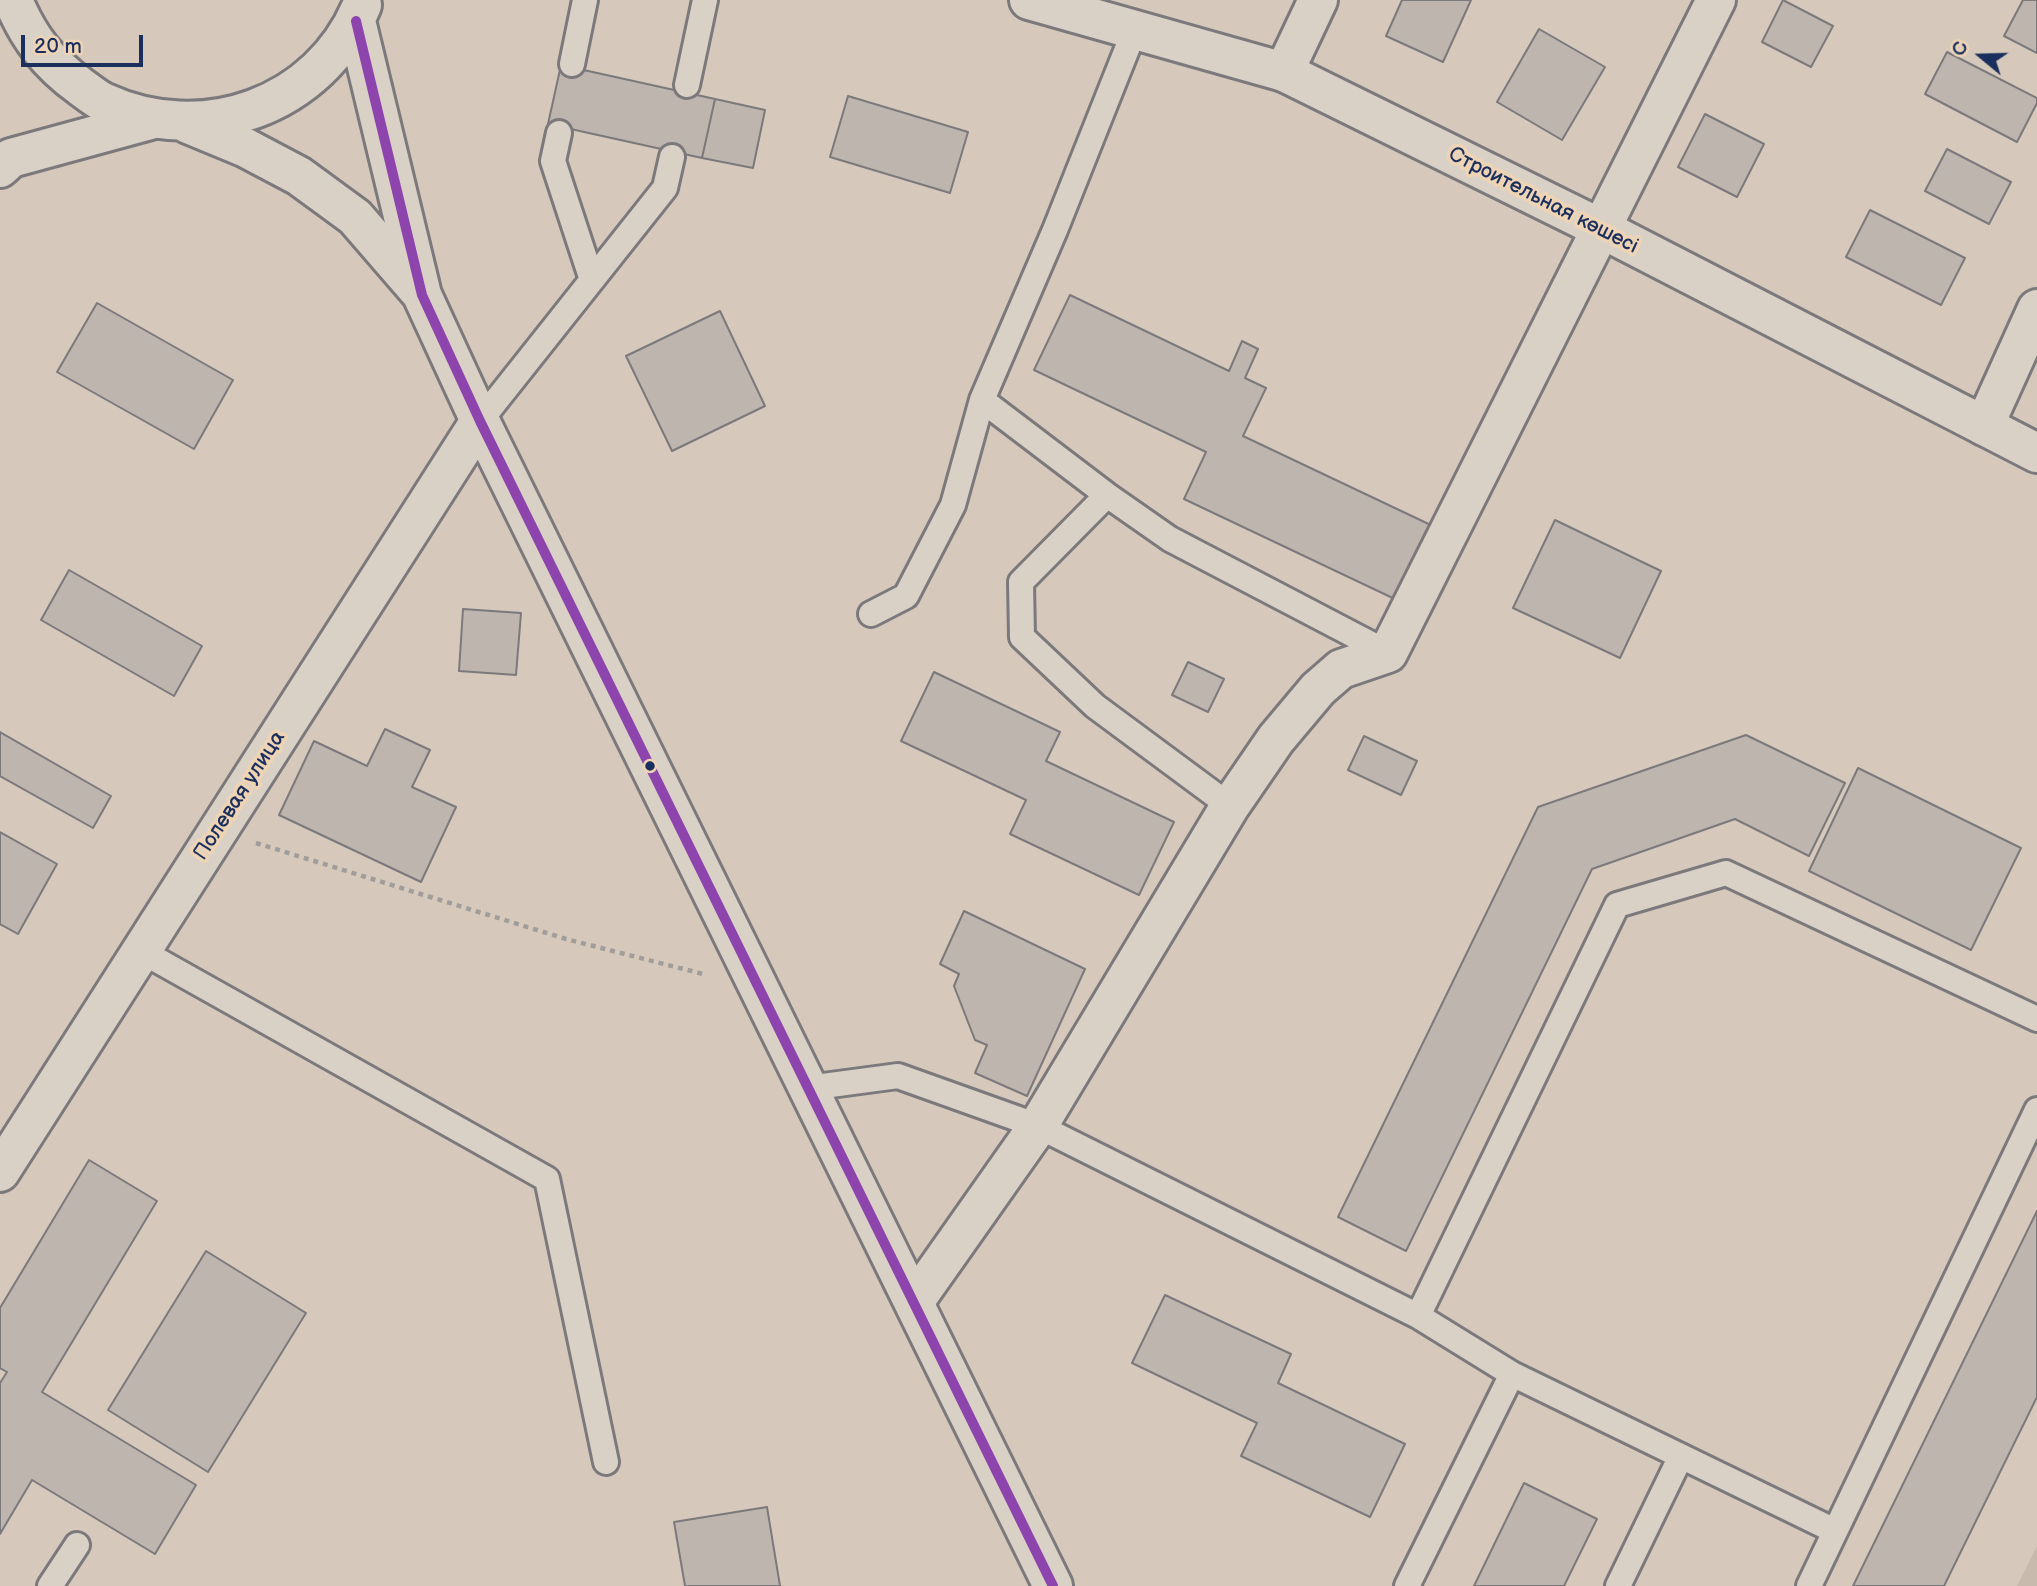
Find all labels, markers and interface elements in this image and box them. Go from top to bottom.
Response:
scale bar [24,21,147,65]
north arrow [1946,21,2016,91]
text: 20 m [34,34,82,59]
text: С [1948,39,1974,59]
street label: Строительная көшесі [1444,142,1642,260]
street label: Полевая улица [189,727,291,865]
unlabelled marker [643,759,657,773]

